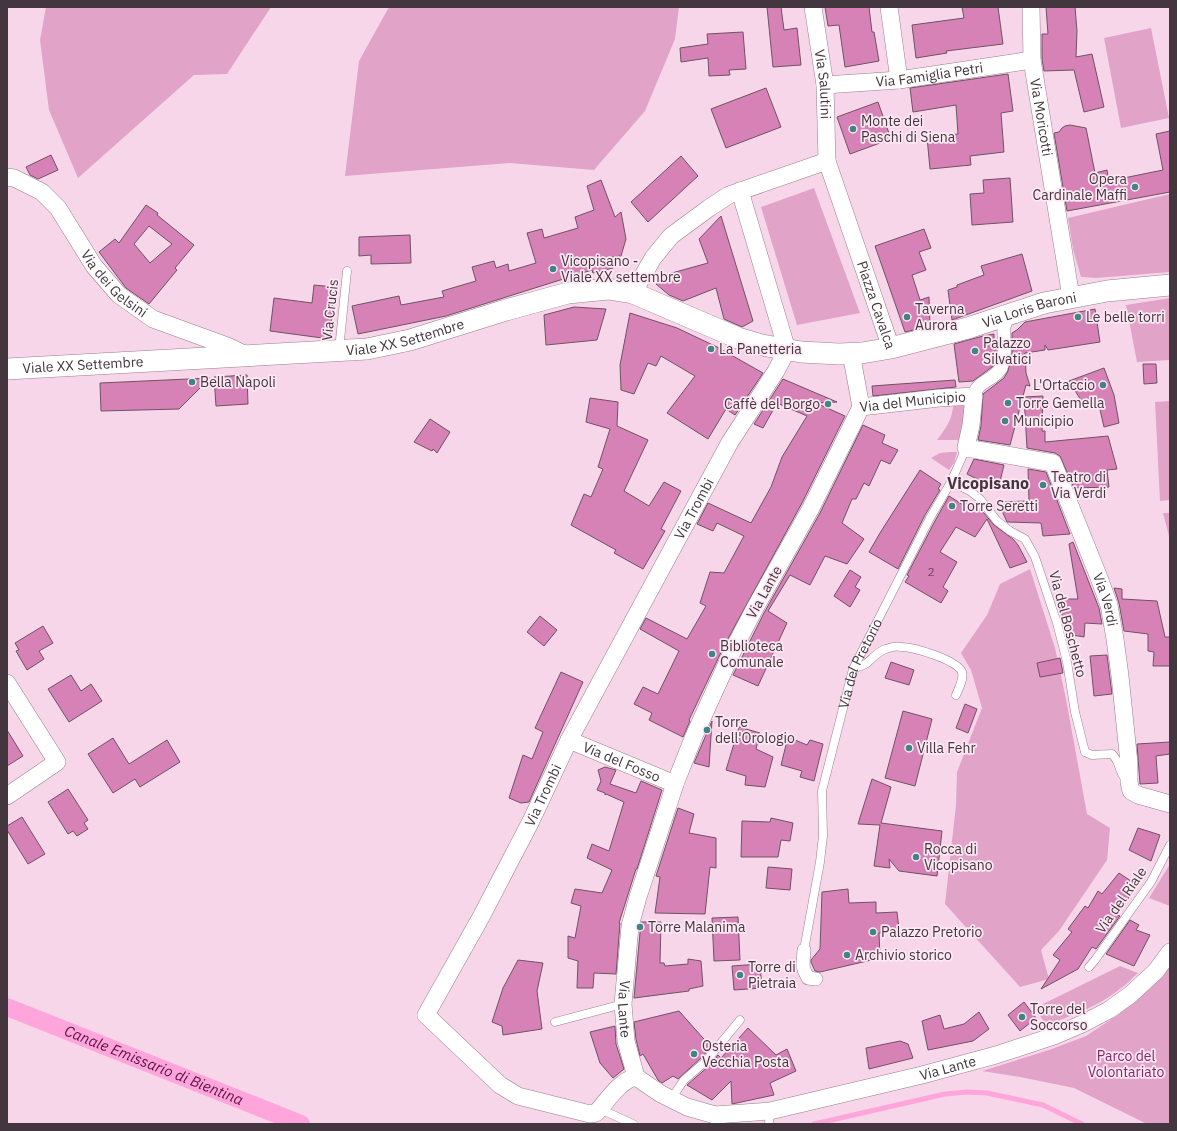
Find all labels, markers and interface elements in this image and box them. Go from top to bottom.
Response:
street label: Via Salutini [811,48,835,119]
street label: Via Famiglia Petri [875,58,984,91]
street label: Via Moricotti [1026,77,1057,158]
place label: Monte dei Paschi di Siena [861,112,956,146]
marker: Monte dei Paschi di Siena [848,124,858,134]
place label: Opera Cardinale Maffi [1033,170,1128,204]
marker: Opera Cardinale Maffi [1130,182,1140,192]
street label: Via dei Gelsini [77,246,151,321]
place label: Vicopisano - Viale XX settembre [561,252,681,286]
street label: Piazza Cavalca [853,258,900,352]
marker: Vicopisano - Viale XX settembre [548,264,558,274]
street label: Via Crucis [318,278,342,342]
street label: Via Loris Baroni [980,288,1078,332]
place label: Taverna Aurora [915,300,965,334]
place label: Le belle torri [1086,308,1165,326]
marker: Taverna Aurora [902,312,912,322]
marker: Le belle torri [1073,312,1083,322]
street label: Viale XX Settembre [345,315,467,359]
place label: Palazzo Silvatici [983,334,1032,368]
place label: La Panetteria [719,340,802,358]
marker: La Panetteria [706,344,716,354]
marker: Palazzo Silvatici [970,346,980,356]
street label: Viale XX Settembre [22,352,144,377]
place label: Bella Napoli [200,373,276,391]
place label: L'Ortaccio [1033,376,1095,394]
marker: Bella Napoli [187,377,197,387]
marker: L'Ortaccio [1098,380,1108,390]
street label: Via del Municipio [859,387,966,416]
place label: Torre Gemella [1016,394,1105,412]
place label: Caffè del Borgo [724,395,820,413]
marker: Torre Gemella [1003,398,1013,408]
marker: Caffè del Borgo [823,399,833,409]
place label: Municipio [1013,412,1074,430]
marker: Municipio [1000,416,1010,426]
place label: Teatro di Via Verdi [1051,468,1106,502]
district label: Vicopisano [947,473,1029,493]
street label: Via Trombi [670,475,718,542]
marker: Teatro di Via Verdi [1038,480,1048,490]
place label: Torre Seretti [960,497,1038,515]
marker: Torre Seretti [947,501,957,511]
street label: Via Lante [742,562,786,622]
house number: 2 [927,564,935,579]
street label: Via del Boschetto [1045,569,1091,679]
street label: Via Verdi [1089,570,1122,628]
street label: Via del Pretorio [834,615,886,711]
place label: Biblioteca Comunale [720,637,784,671]
marker: Biblioteca Comunale [707,649,717,659]
place label: Torre dell'Orologio [715,713,795,747]
marker: Torre dell'Orologio [702,725,712,735]
street label: Via del Fosso [580,738,663,786]
place label: Villa Fehr [917,739,976,757]
marker: Villa Fehr [904,743,914,753]
street label: Via Trombi [521,761,565,830]
place label: Rocca di Vicopisano [924,840,993,874]
marker: Rocca di Vicopisano [911,852,921,862]
street label: Via del Riale [1092,863,1151,937]
place label: Torre Malanima [648,918,746,936]
marker: Torre Malanima [635,922,645,932]
place label: Palazzo Pretorio [881,923,983,941]
marker: Palazzo Pretorio [868,927,878,937]
place label: Archivio storico [855,946,952,964]
marker: Archivio storico [842,950,852,960]
place label: Torre di Pietraia [748,958,797,992]
marker: Torre di Pietraia [735,970,745,980]
street label: Via Lante [614,979,635,1039]
place label: Torre del Soccorso [1030,1000,1088,1034]
marker: Torre del Soccorso [1017,1012,1027,1022]
water label: Canale Emissario di Bientina [62,1021,247,1109]
place label: Osteria Vecchia Posta [702,1037,790,1071]
park label: Parco del Volontariato [1088,1047,1165,1081]
marker: Osteria Vecchia Posta [689,1049,699,1059]
street label: Via Lante [917,1052,978,1084]

